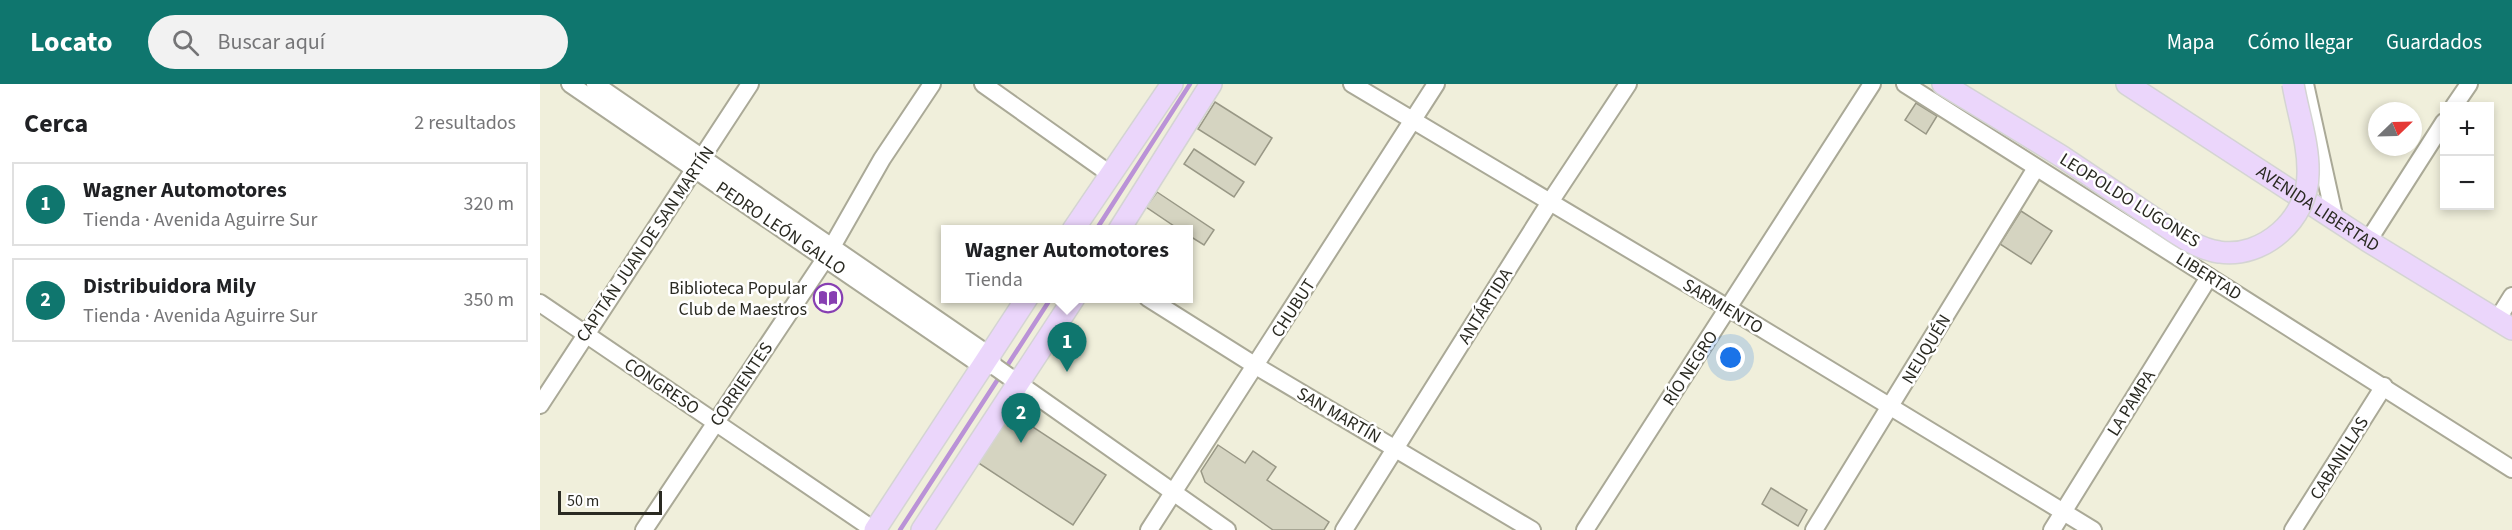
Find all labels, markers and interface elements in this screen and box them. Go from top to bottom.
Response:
search box [148,15,568,69]
text: Locato [30,22,112,62]
icon: search [169,26,202,59]
text: Buscar aquí [217,26,325,58]
text: Mapa [2167,27,2215,57]
text: Cómo llegar [2248,27,2353,57]
text: Guardados [2386,27,2482,57]
north arrow [2368,102,2422,156]
map controls [2440,102,2494,210]
button: + [2440,102,2494,156]
text: Cerca [24,105,88,142]
text: 2 resultados [414,109,516,137]
street label: CAPITÁN JUAN DE SAN MARTÍN [570,141,721,347]
street label: LEOPOLDO LUGONES [2055,147,2205,254]
button: − [2440,156,2494,210]
street label: AVENIDA LIBERTAD [2251,160,2384,258]
text: Wagner Automotores [83,174,287,206]
street label: PEDRO LEÓN GALLO [711,176,851,281]
text: 1 [40,190,51,218]
text: 320 m [464,190,514,218]
text: Tienda · Avenida Aguirre Sur [83,206,317,234]
popup [941,225,1193,303]
text: Wagner Automotores [965,234,1169,266]
street label: LIBERTAD [2171,246,2246,306]
street label: ANTÁRTIDA [1452,263,1519,349]
text: Tienda [965,266,1023,294]
text: Distribuidora Mily [83,270,256,302]
street label: SARMIENTO [1678,273,1768,340]
street label: CHUBUT [1265,274,1322,343]
place label: Biblioteca Popular Club de Maestros [669,276,808,322]
library icon: Biblioteca Popular Club de Maestros [812,282,844,314]
text: 2 [40,286,51,314]
text: 350 m [464,286,514,314]
text: Tienda · Avenida Aguirre Sur [83,302,317,330]
street label: NEUQUÉN [1896,310,1957,389]
pin: 1 [1048,322,1086,372]
street label: RÍO NEGRO [1657,326,1724,411]
street label: CORRIENTES [704,337,779,431]
your location [1716,343,1745,372]
street label: CONGRESO [619,352,704,421]
street label: LA PAMPA [2101,365,2162,441]
street label: SAN MARTÍN [1292,381,1385,450]
pin: 2 [1002,394,1040,443]
street label: CABANILLAS [2304,412,2375,505]
scale bar [558,488,662,516]
text: 50 m [567,490,599,512]

